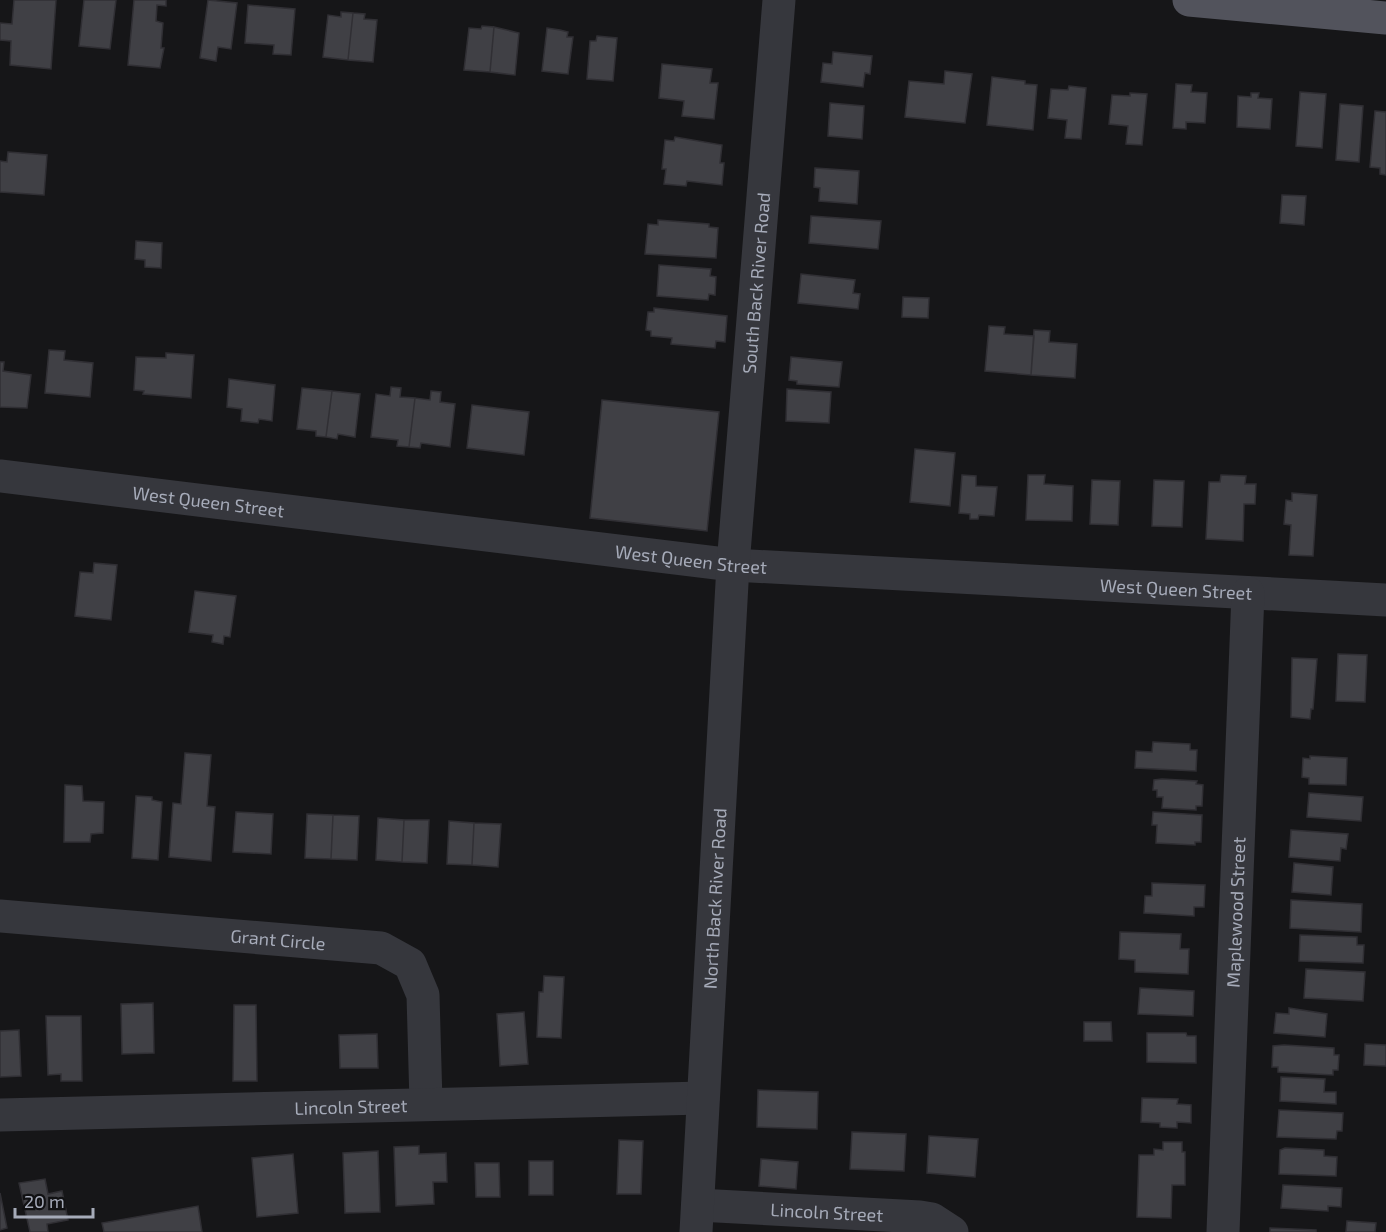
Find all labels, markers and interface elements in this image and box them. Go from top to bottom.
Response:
street label: South Back River Road [738,191,774,374]
street label: West Queen Street [131,481,286,521]
street label: West Queen Street [614,540,768,578]
street label: West Queen Street [1099,574,1253,604]
street label: North Back River Road [698,807,731,990]
street label: Maplewood Street [1222,836,1249,988]
street label: Grant Circle [230,924,326,954]
street label: Lincoln Street [294,1094,408,1119]
scale bar [15,1181,93,1219]
text: 20 m [24,1190,65,1212]
street label: Lincoln Street [770,1198,884,1226]

